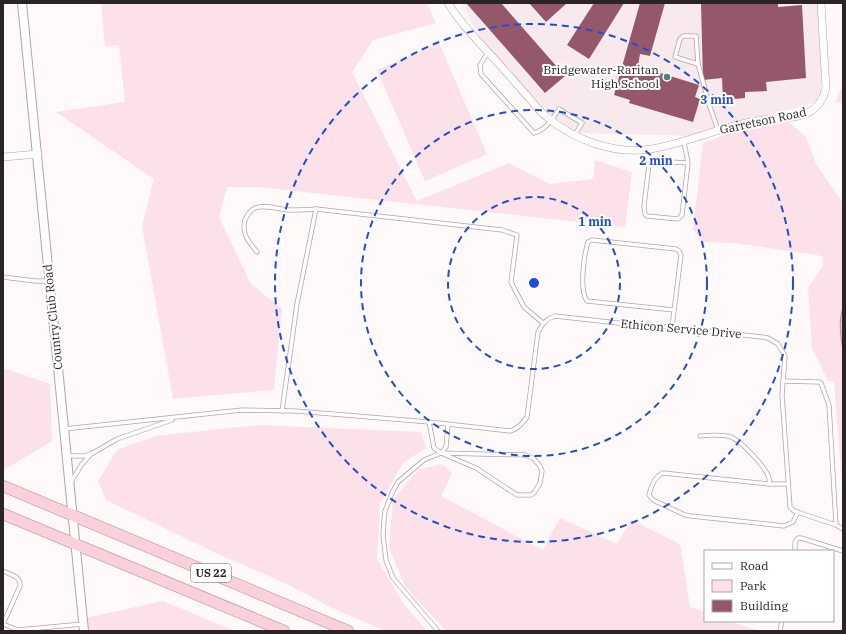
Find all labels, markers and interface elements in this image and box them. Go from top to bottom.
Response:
place label: Bridgewater-Raritan High School [543,62,659,91]
marker: Bridgewater-Raritan High School [662,72,672,82]
text: 3 min [700,92,734,107]
street label: Garretson Road [718,104,808,137]
text: 2 min [639,153,673,168]
text: 1 min [578,214,612,229]
street label: Country Club Road [40,264,66,371]
centre of rings [527,276,541,290]
street label: Ethicon Service Drive [620,316,742,341]
legend [704,550,834,622]
text: Road [740,558,769,573]
road number: US 22 [191,564,231,582]
text: Park [740,578,766,593]
text: Building [740,598,788,613]

